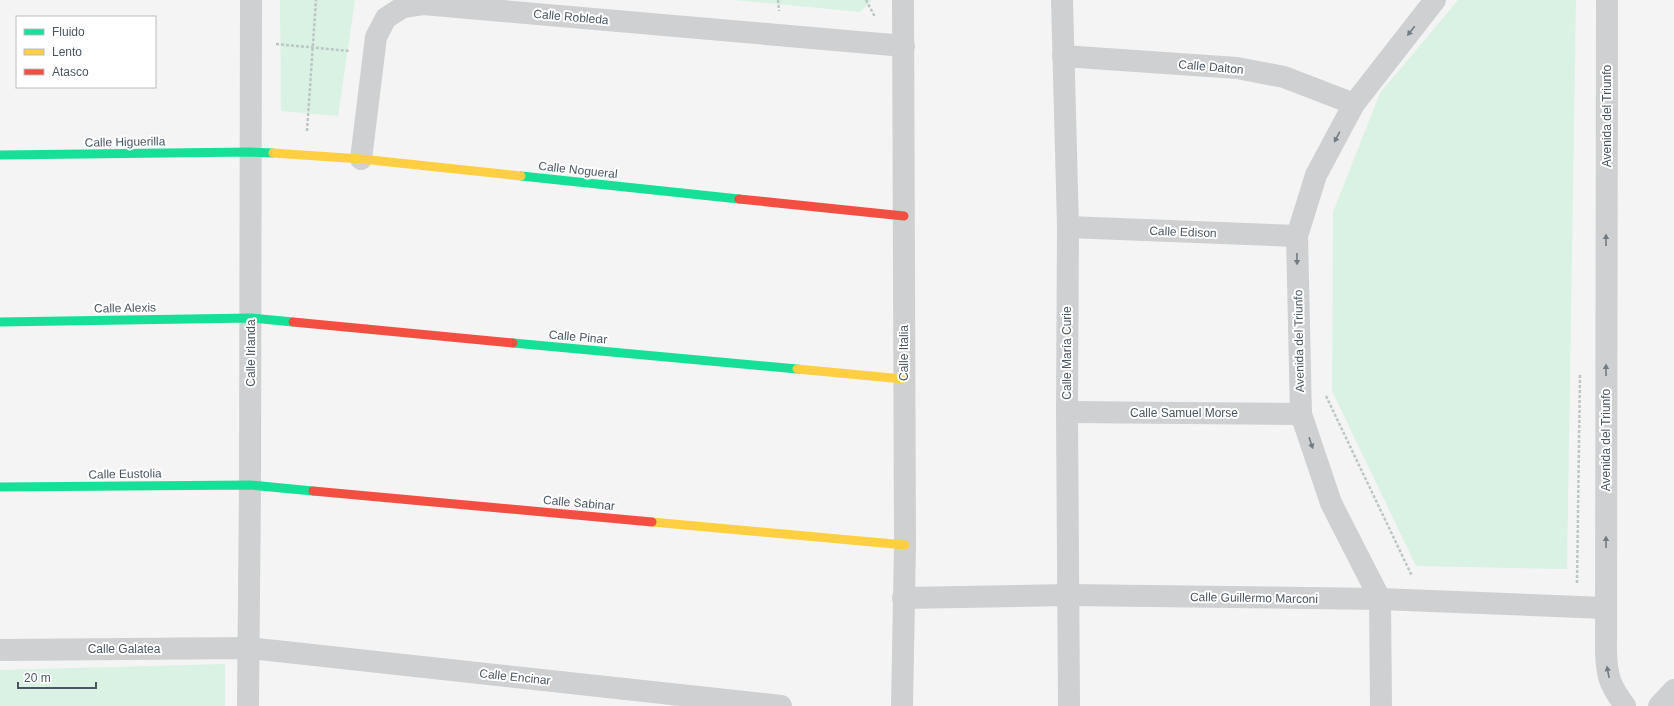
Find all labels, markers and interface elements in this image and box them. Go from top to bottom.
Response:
street label: Calle Robleda [533,7,609,27]
legend [16,16,156,88]
text: Fluido [52,25,85,39]
one-way arrow [1407,25,1416,36]
text: Lento [52,45,82,59]
street label: Calle Dalton [1178,57,1244,77]
street label: Avenida del Triunfo [1600,64,1614,167]
text: Atasco [52,65,89,79]
one-way arrow [1333,131,1340,142]
street label: Calle Higuerilla [85,134,166,150]
street label: Calle Nogueral [538,159,618,181]
street label: Calle Edison [1149,224,1217,240]
one-way arrow [1603,233,1609,246]
one-way arrow [1294,253,1301,265]
street label: Avenida del Triunfo [1291,289,1307,392]
street label: Calle Alexis [94,300,156,316]
street label: Calle María Curie [1060,306,1074,400]
street label: Calle Irlanda [244,319,258,387]
street label: Calle Italia [897,325,911,381]
street label: Calle Pinar [548,327,608,347]
one-way arrow [1603,363,1609,376]
street label: Avenida del Triunfo [1599,388,1613,491]
street label: Calle Samuel Morse [1130,406,1238,420]
one-way arrow [1308,437,1314,449]
street label: Calle Eustolia [88,466,162,482]
street label: Calle Sabinar [543,493,615,513]
one-way arrow [1603,535,1609,548]
street label: Calle Guillermo Marconi [1190,590,1318,606]
street label: Calle Galatea [88,642,161,656]
scale bar [18,664,96,690]
street label: Calle Encinar [479,666,551,688]
one-way arrow [1605,666,1611,678]
text: 20 m [24,671,51,685]

